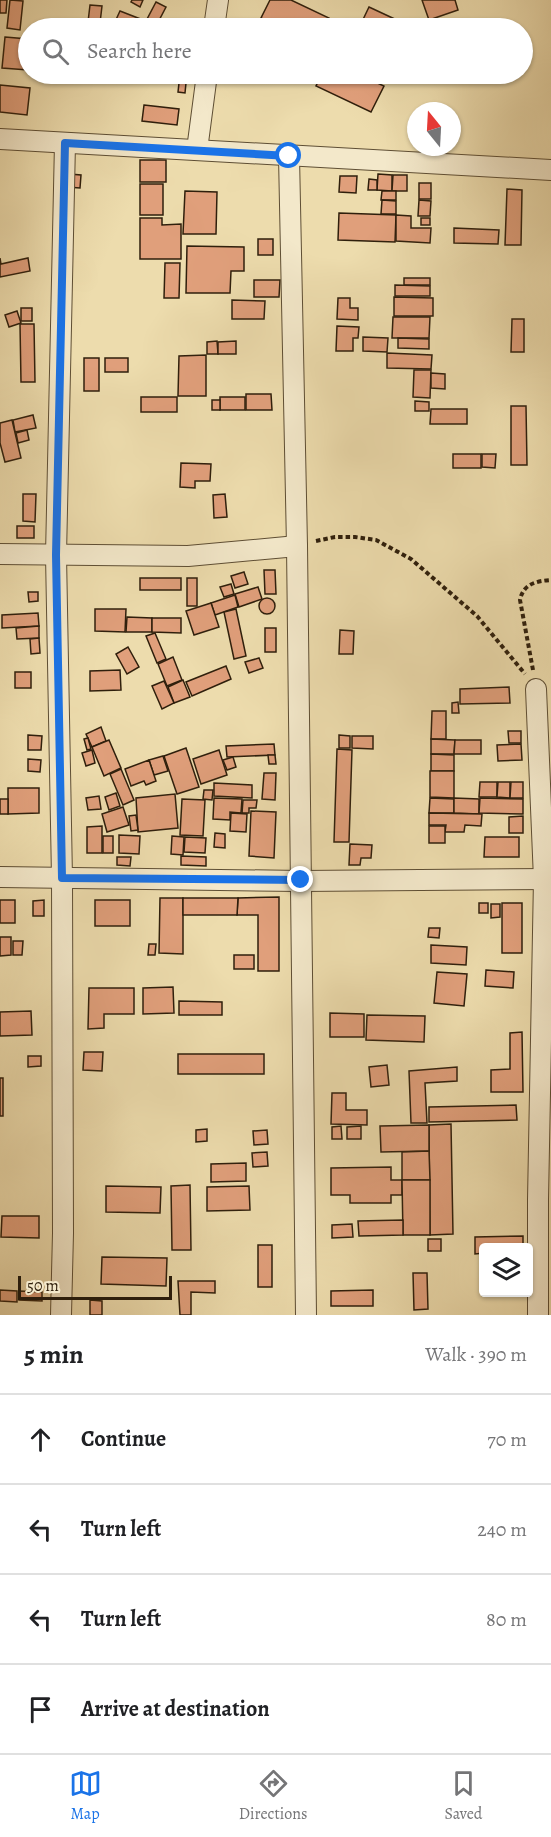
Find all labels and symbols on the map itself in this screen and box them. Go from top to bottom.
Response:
north arrow [407,102,461,156]
route start [275,142,301,168]
route end [287,866,313,892]
scale bar [18,1273,172,1300]

